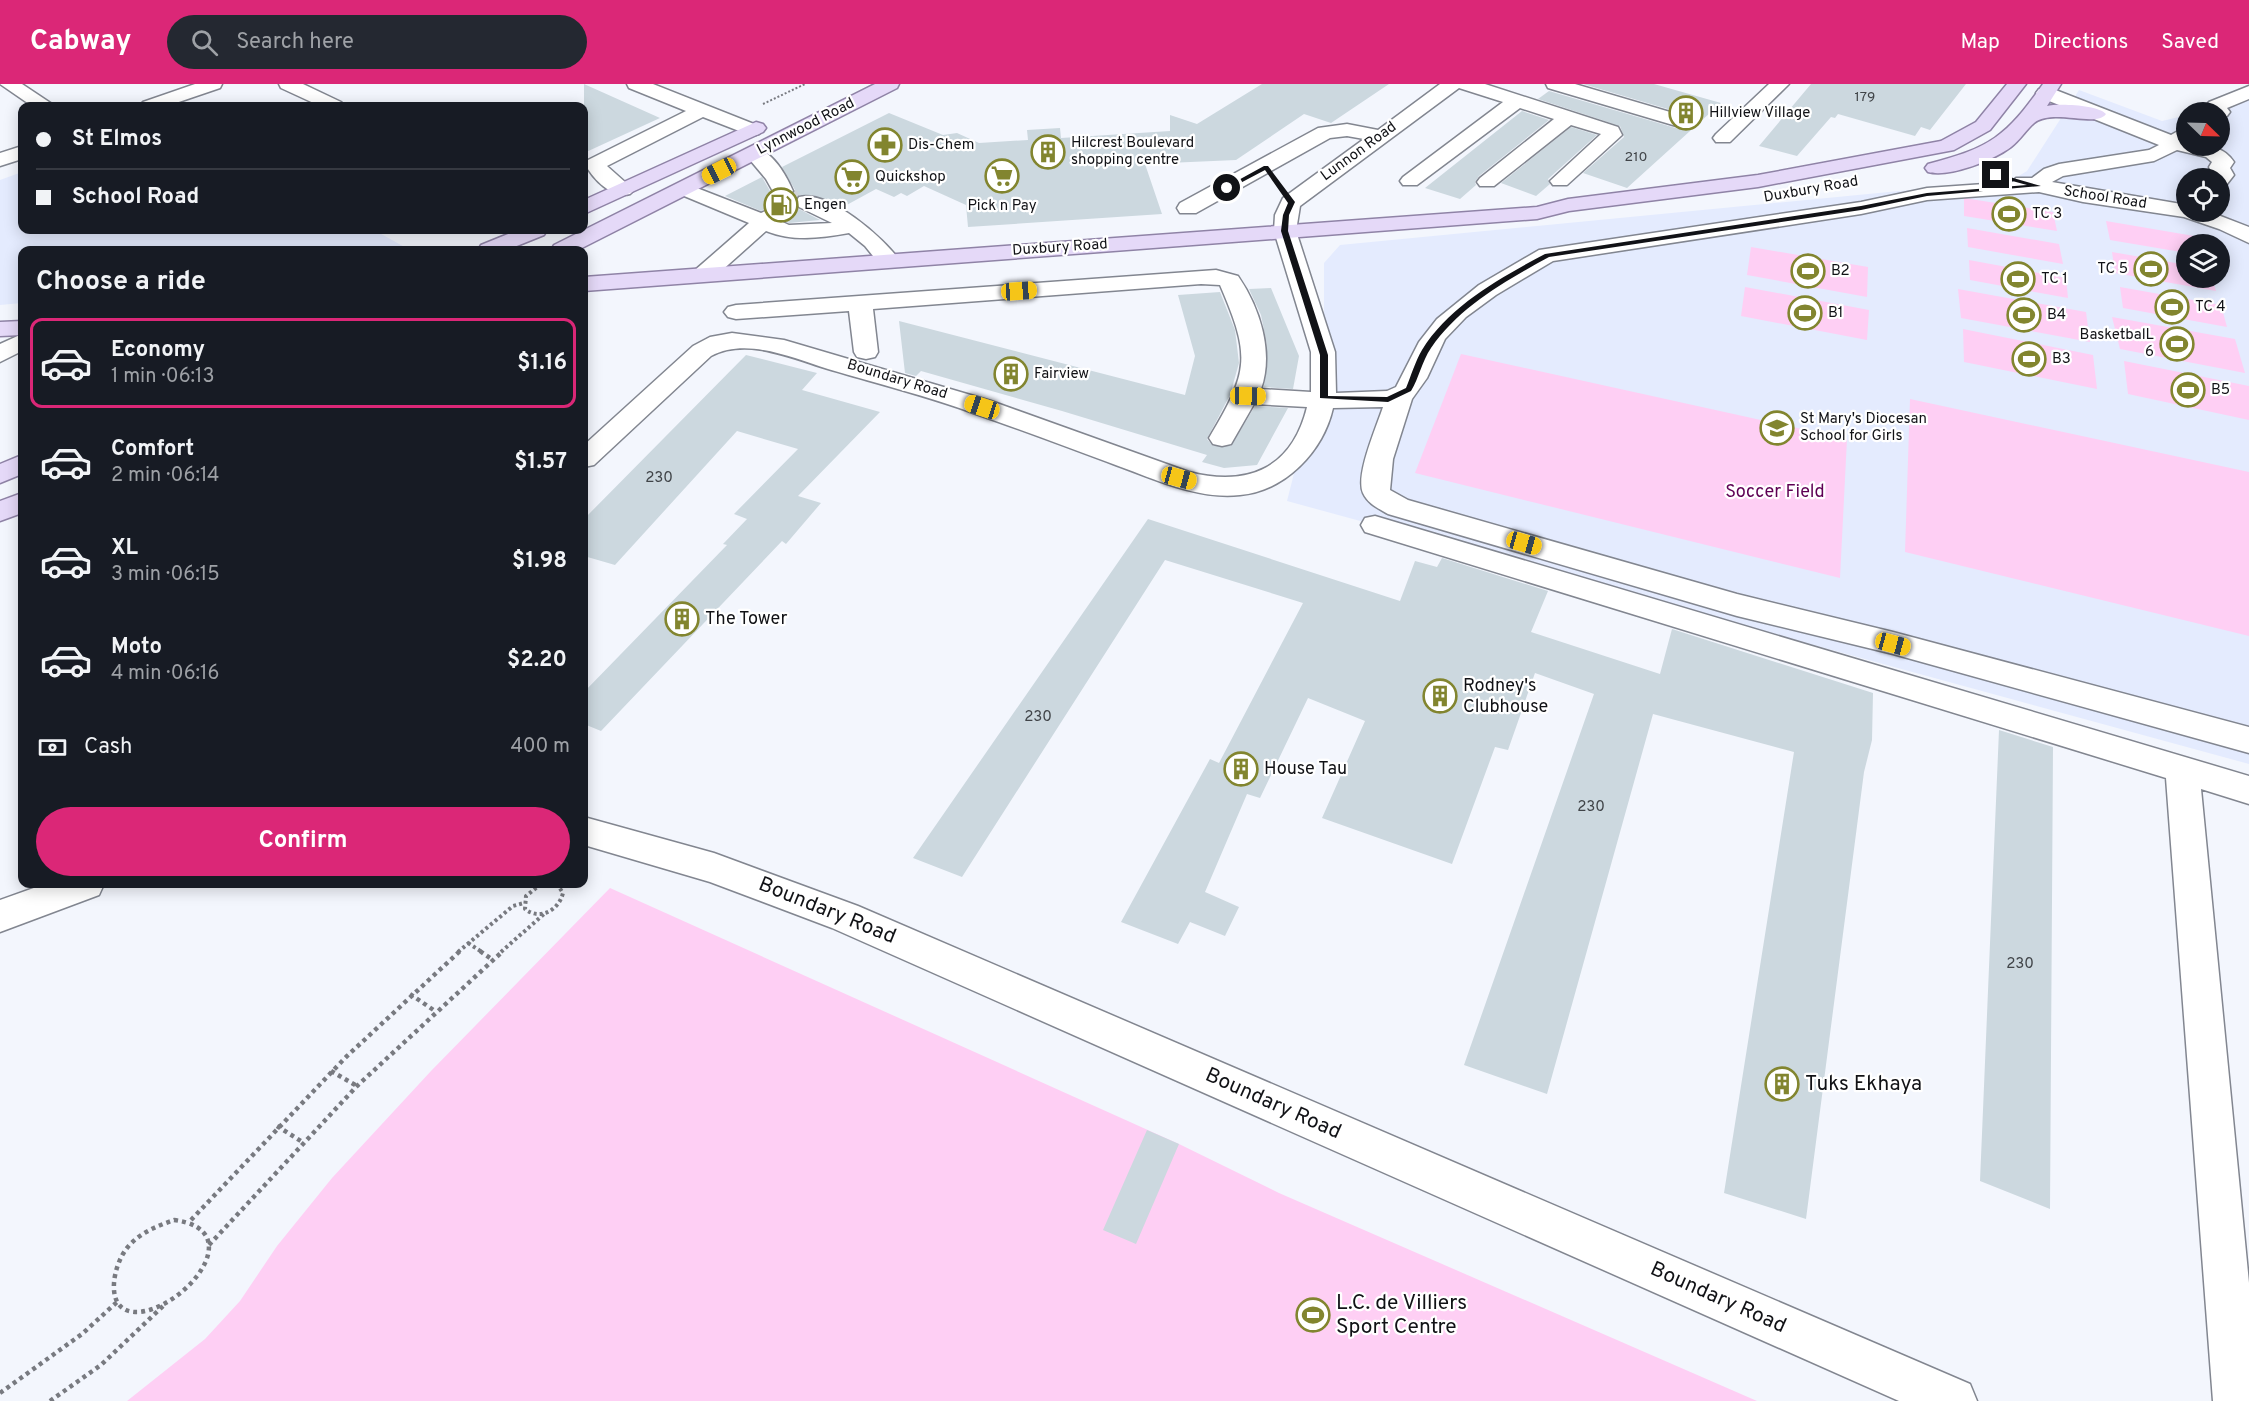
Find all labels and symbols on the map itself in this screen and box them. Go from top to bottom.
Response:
house number: 179 [1855,89,1875,106]
street label: Lynnwood Road [754,94,858,160]
building icon: Hillview Village [1668,95,1704,131]
north arrow [2176,102,2230,156]
place label: Hillview Village [1709,104,1810,123]
street label: Lunnon Road [1317,118,1401,186]
pharmacy icon: Dis-Chem [867,127,903,163]
building icon: Hilcrest Boulevard shopping centre [1030,134,1066,170]
place label: Hilcrest Boulevard shopping centre [1071,134,1194,170]
place label: Dis-Chem [908,136,974,155]
house number: 210 [1625,149,1647,166]
car [699,155,739,187]
supermarket icon: Pick n Pay [984,158,1020,194]
supermarket icon: Quickshop [834,159,870,195]
route end [1982,161,2009,188]
place label: Quickshop [875,168,946,187]
street label: Duxbury Road [1762,172,1860,208]
route start [1213,174,1240,201]
street label: School Road [2062,182,2148,214]
fuel station icon: Engen [763,187,799,223]
place label: Engen [804,196,847,215]
sports icon: TC 3 [1991,196,2027,232]
place label: Pick n Pay [967,197,1037,216]
place label: TC 3 [2032,205,2062,224]
street label: Duxbury Road [1012,235,1108,261]
sports icon: TC 5 [2133,251,2169,287]
sports icon: B2 [1790,253,1826,289]
place label: TC 5 [2097,260,2128,279]
sports icon: TC 1 [2000,261,2036,297]
place label: B2 [1831,262,1850,281]
place label: TC 1 [2041,270,2068,289]
car [1000,281,1038,301]
sports icon: TC 4 [2154,289,2190,325]
sports icon: B1 [1787,295,1823,331]
sports icon: B4 [2006,297,2042,333]
place label: TC 4 [2195,298,2226,317]
place label: B1 [1828,304,1843,323]
place label: B4 [2047,306,2066,325]
place label: BasketbalL 6 [2079,326,2154,362]
sports icon: BasketbalL 6 [2159,326,2195,362]
sports icon: B3 [2011,341,2047,377]
place label: B3 [2052,350,2071,369]
street label: Boundary Road [844,356,950,404]
building icon: Fairview [993,356,1029,392]
place label: Fairview [1034,365,1089,384]
sports icon: B5 [2170,372,2206,408]
place label: B5 [2211,381,2230,400]
car [1230,387,1266,405]
car [962,393,1002,421]
school or university icon: St Mary's Diocesan School for Girls [1759,410,1795,446]
place label: St Mary's Diocesan School for Girls [1800,410,1927,446]
car [1159,465,1199,491]
house number: 230 [645,469,673,488]
park label: Soccer Field [1725,481,1825,504]
car [1504,529,1544,557]
building icon: The Tower [664,601,700,637]
place label: The Tower [705,608,787,631]
car [1873,631,1913,657]
place label: Rodney's Clubhouse [1463,675,1548,719]
building icon: Rodney's Clubhouse [1422,678,1458,714]
house number: 230 [1024,708,1052,727]
building icon: House Tau [1223,751,1259,787]
place label: House Tau [1264,758,1347,781]
house number: 230 [1577,798,1605,817]
street label: Boundary Road [754,871,900,951]
house number: 230 [2006,955,2034,974]
street label: Boundary Road [1201,1062,1345,1146]
building icon: Tuks Ekhaya [1764,1066,1800,1102]
place label: Tuks Ekhaya [1805,1071,1922,1098]
street label: Boundary Road [1646,1256,1790,1340]
place label: L.C. de Villiers Sport Centre [1336,1290,1467,1341]
sports icon: L.C. de Villiers Sport Centre [1295,1297,1331,1333]

